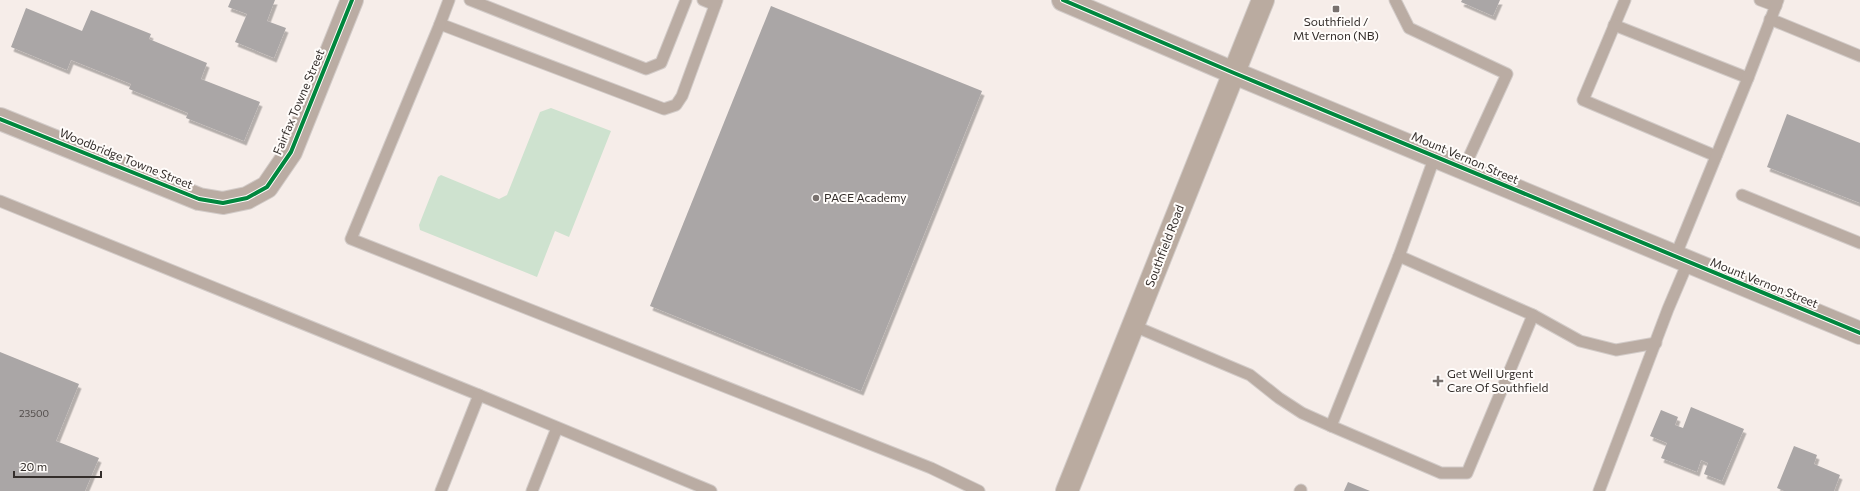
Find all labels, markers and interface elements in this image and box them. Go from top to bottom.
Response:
marker: Southfield / Mt Vernon (NB) [1331,4,1341,14]
place label: Southfield / Mt Vernon (NB) [1293,14,1379,42]
street label: Fairfax Towne Street [270,47,327,156]
street label: Woodbridge Towne Street [58,125,195,191]
street label: Mount Vernon Street [1410,128,1521,186]
place label: PACE Academy [824,190,906,204]
marker: PACE Academy [811,193,821,203]
street label: Southfield Road [1142,202,1186,289]
street label: Mount Vernon Street [1708,254,1820,310]
place label: Get Well Urgent Care Of Southfield [1447,366,1548,394]
marker: Get Well Urgent Care Of Southfield [1432,375,1444,387]
house number: 23500 [19,407,49,419]
scale bar [14,453,101,479]
text: 20 m [20,459,47,473]

